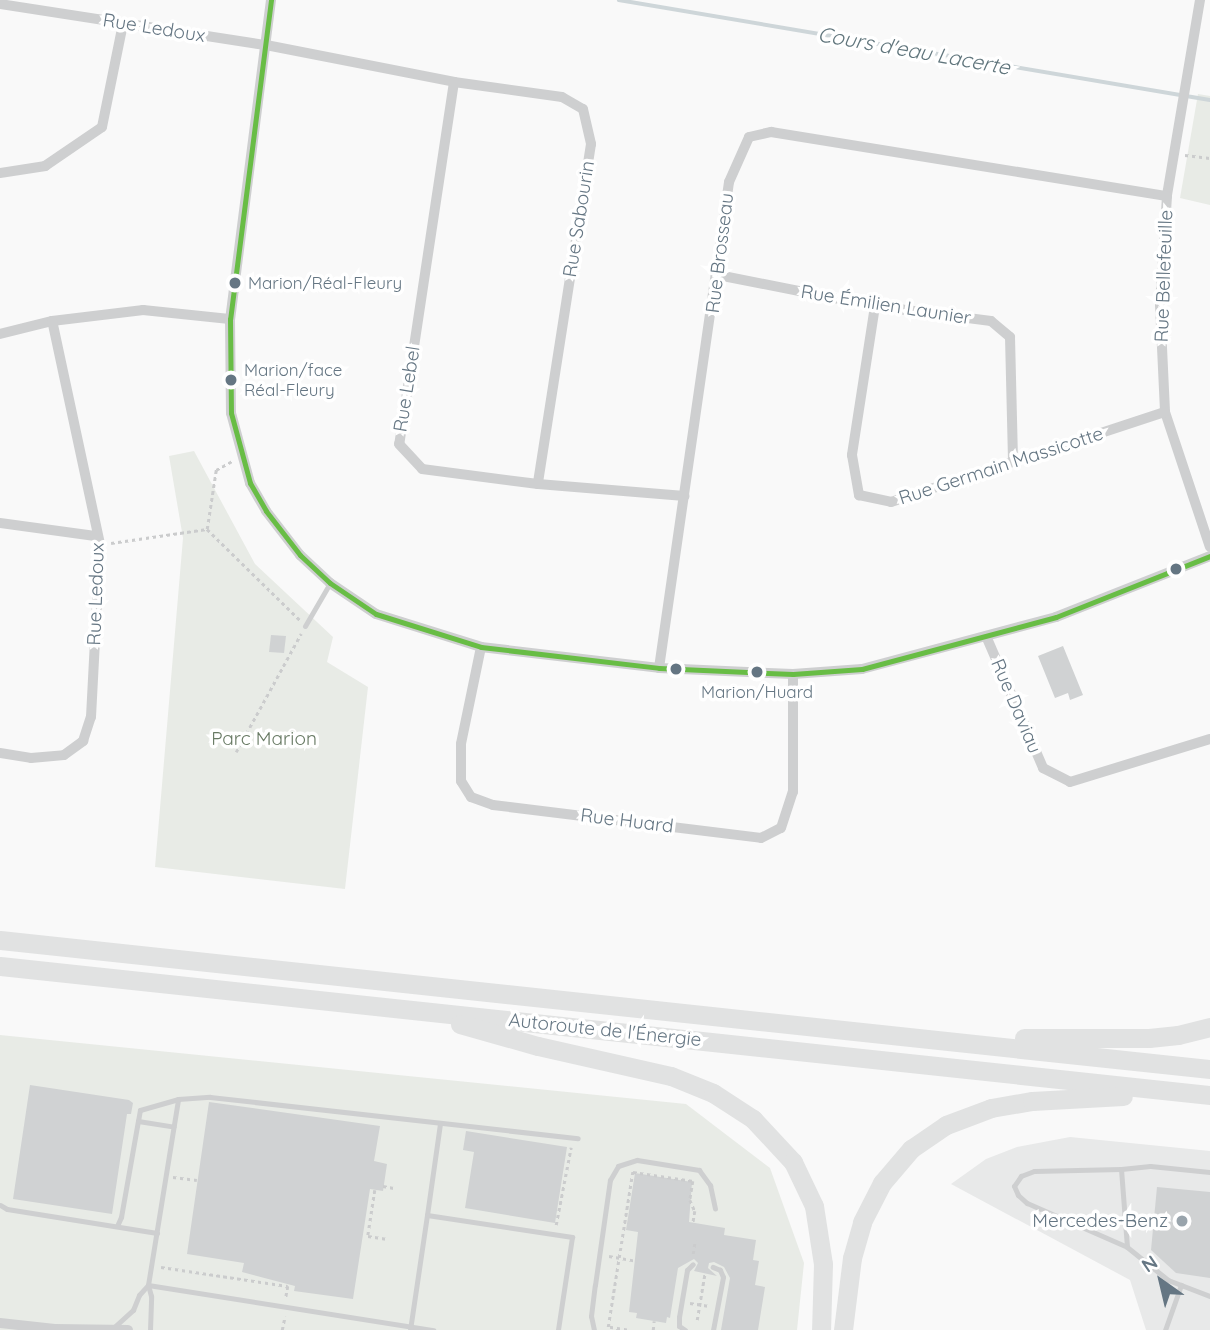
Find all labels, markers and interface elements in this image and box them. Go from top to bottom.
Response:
street label: Rue Ledoux [101,9,207,47]
water label: Cours d'eau Lacerte [816,21,1012,79]
street label: Rue Sabourin [559,159,599,279]
street label: Rue Brosseau [701,192,739,314]
street label: Rue Bellefeuille [1150,209,1178,343]
place label: Marion/Réal-Fleury [248,273,402,293]
marker: Marion/Réal-Fleury [228,276,242,290]
street label: Rue Émilien Launier [799,280,973,330]
street label: Rue Lebel [389,344,425,434]
place label: Marion/face Réal-Fleury [244,360,342,400]
marker: Marion/face Réal-Fleury [224,373,238,387]
street label: Rue Germain Massicotte [896,422,1106,510]
street label: Rue Ledoux [83,542,109,646]
unlabelled marker [1169,562,1183,576]
street label: Rue Daviau [986,655,1046,757]
unlabelled marker [669,662,683,676]
marker: Marion/Huard [750,665,764,679]
place label: Marion/Huard [701,682,813,702]
park label: Parc Marion [211,728,317,750]
street label: Rue Huard [579,804,675,838]
street label: Autoroute de l'Énergie [507,1009,703,1051]
place label: Mercedes-Benz [1032,1210,1168,1232]
marker: Mercedes-Benz [1174,1213,1190,1229]
north arrow [1126,1246,1196,1316]
text: N [1137,1250,1162,1277]

